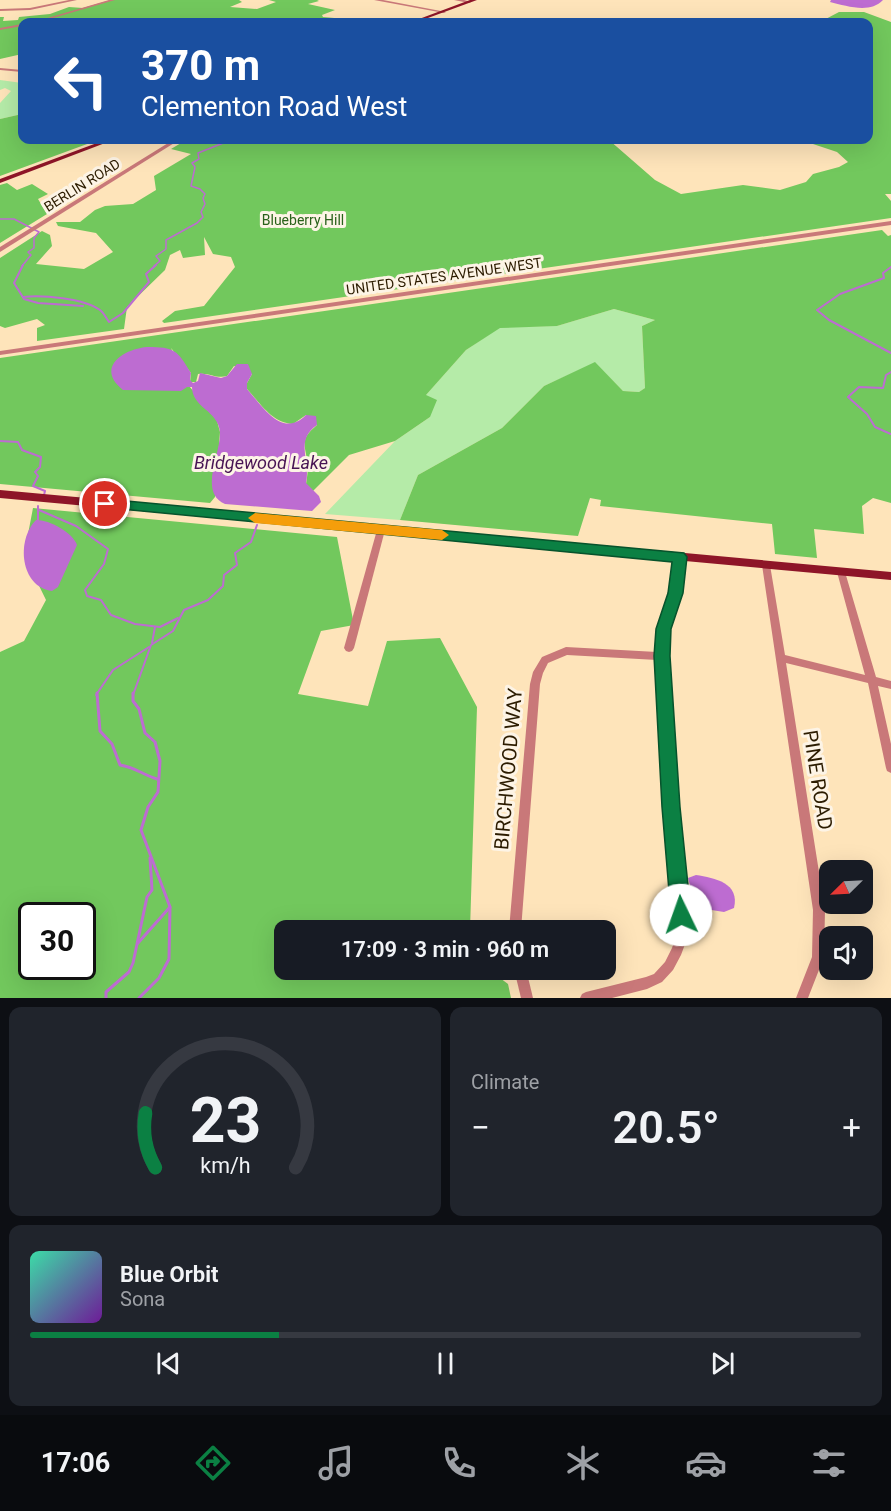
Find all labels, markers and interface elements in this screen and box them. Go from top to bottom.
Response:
text: 370 m [141,41,260,90]
icon: left [42,42,120,120]
text: Clementon Road West [141,91,407,123]
street label: BERLIN ROAD [41,155,123,215]
park label: Blueberry Hill [262,212,344,228]
street label: UNITED STATES AVENUE WEST [345,254,543,298]
water label: Bridgewood Lake [194,452,328,473]
pin [79,478,130,529]
icon: arrive [88,487,121,520]
street label: BIRCHWOOD WAY [489,687,527,851]
street label: PINE ROAD [798,728,838,832]
north arrow [819,860,873,914]
map controls [819,860,873,980]
position arrow [649,883,713,947]
speed limit sign: 30 [18,902,96,980]
button: sound [819,926,873,980]
text: 17:09 · 3 min · 960 m [341,937,549,962]
text: Climate [471,1070,539,1094]
text: 23 [189,1084,261,1157]
text: 20.5° [612,1101,720,1154]
text: − [471,1108,490,1147]
text: + [842,1108,861,1147]
text: km/h [200,1154,250,1179]
text: Blue Orbit [120,1262,218,1287]
text: Sona [120,1287,165,1311]
icon: previous [152,1347,185,1380]
icon: pause [429,1347,462,1380]
icon: next [706,1347,739,1380]
icon: directions [192,1442,234,1484]
icon: music [315,1442,357,1484]
icon: phone [438,1442,480,1484]
icon: climate [562,1442,604,1484]
icon: car [685,1442,727,1484]
icon: filters [808,1442,850,1484]
text: 17:06 [41,1447,110,1479]

